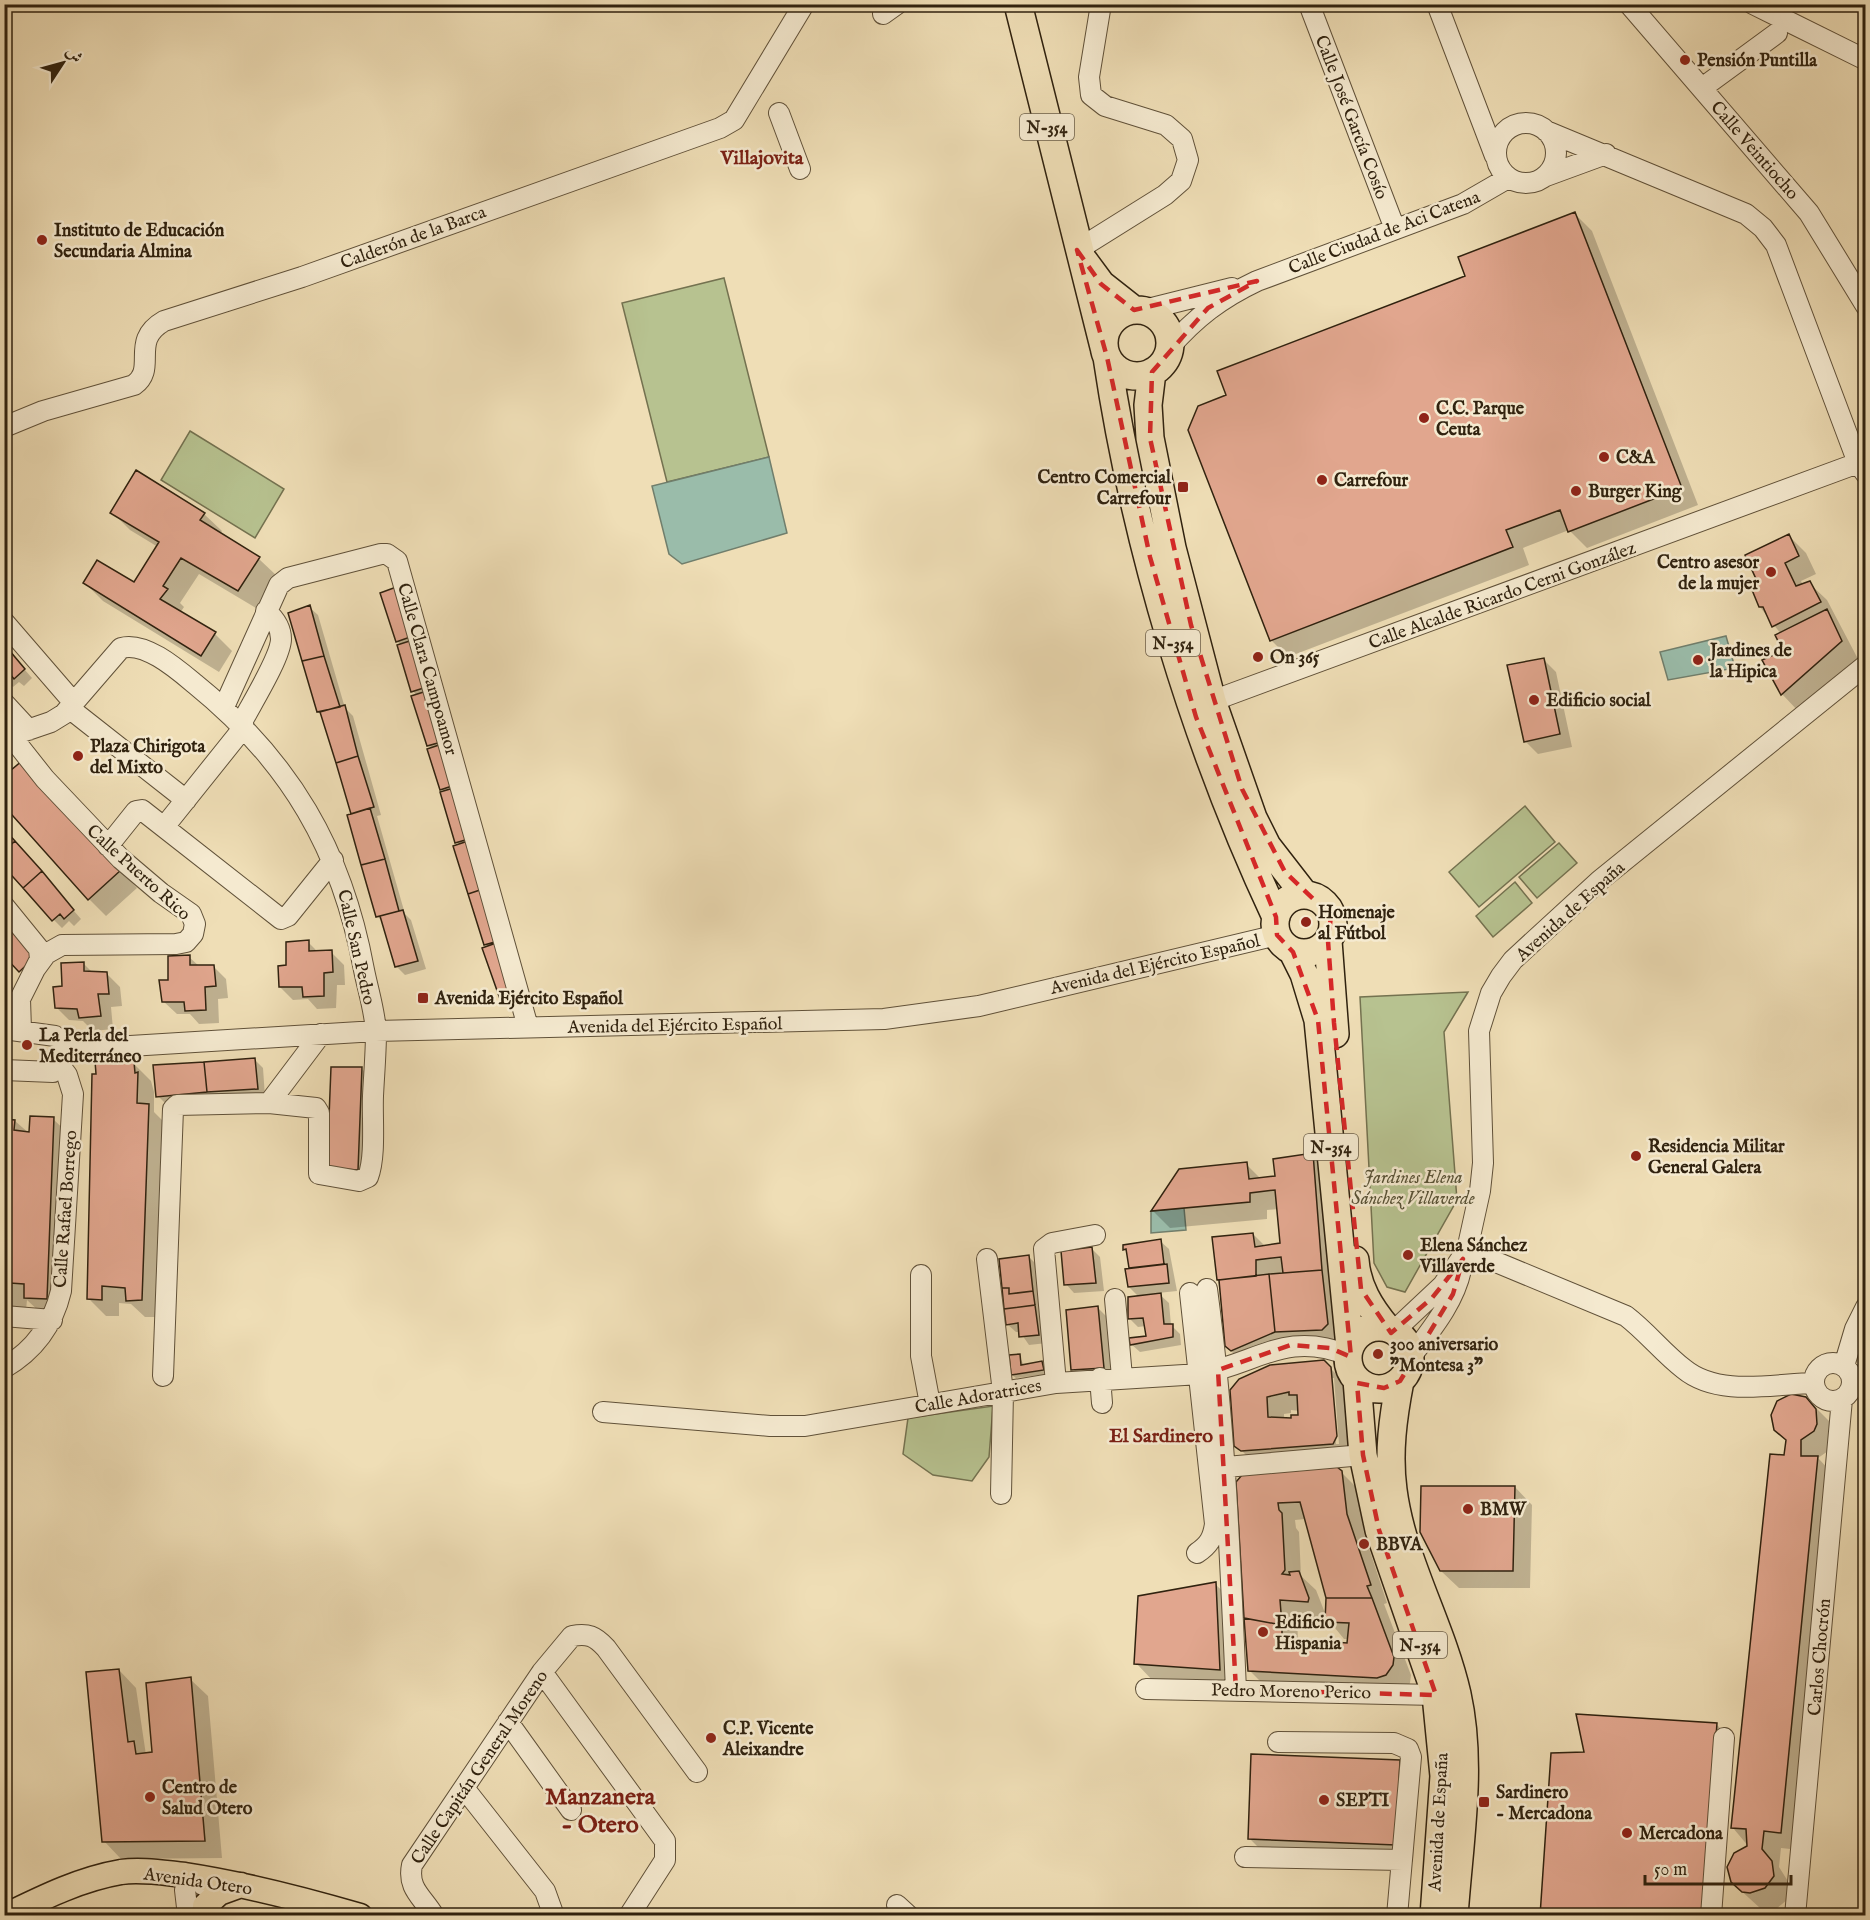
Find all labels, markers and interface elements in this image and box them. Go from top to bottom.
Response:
street label: Calle José García Cosío [1309,32,1393,203]
north arrow [33,33,93,93]
text: ش [61,43,86,68]
place label: Pensión Puntilla [1697,50,1818,73]
marker: Pensión Puntilla [1678,53,1692,67]
street label: Calle Veintiocho [1705,97,1803,205]
road number: N-354 [1020,114,1074,140]
district label: Villajovita [719,146,804,171]
street label: Calle Ciudad de Aci Catena [1286,186,1484,281]
street label: Calderón de la Barca [338,201,490,275]
place label: Instituto de Educación Secundaria Almina [54,220,225,264]
marker: Instituto de Educación Secundaria Almina [35,233,49,247]
place label: C.C. Parque Ceuta [1436,398,1525,442]
marker: C.C. Parque Ceuta [1417,411,1431,425]
place label: C&A [1616,447,1655,470]
marker: C&A [1597,450,1611,464]
place label: Centro Comercial Carrefour [1037,467,1172,511]
place label: Carrefour [1334,470,1409,493]
marker: Carrefour [1315,473,1329,487]
marker: Centro Comercial Carrefour [1176,480,1190,494]
place label: Burger King [1588,481,1683,504]
marker: Burger King [1569,484,1583,498]
street label: Calle Alcalde Ricardo Cerni González [1366,537,1639,656]
place label: Centro asesor de la mujer [1657,552,1759,596]
marker: Centro asesor de la mujer [1764,565,1778,579]
street label: Calle Clara Campoamor [391,581,462,759]
road number: N-354 [1146,630,1200,656]
place label: Jardines de la Hipica [1708,640,1792,684]
place label: On 365 [1270,647,1320,670]
marker: On 365 [1251,650,1265,664]
marker: Jardines de la Hipica [1691,653,1705,667]
place label: Edificio social [1546,690,1652,713]
marker: Edificio social [1527,693,1541,707]
place label: Plaza Chirigota del Mixto [90,736,206,780]
marker: Plaza Chirigota del Mixto [71,749,85,763]
street label: Calle Puerto Rico [81,820,195,926]
street label: Avenida de España [1511,857,1631,968]
street label: Calle San Pedro [331,888,380,1007]
place label: Homenaje al Fútbol [1318,902,1396,946]
marker: Homenaje al Fútbol [1299,915,1313,929]
street label: Avenida del Ejército Español [1047,930,1263,1001]
place label: Avenida Ejército Español [434,988,624,1011]
marker: Avenida Ejército Español [416,991,430,1005]
street label: Avenida del Ejército Español [567,1013,783,1040]
place label: La Perla del Mediterráneo [39,1025,142,1069]
marker: La Perla del Mediterráneo [20,1038,34,1052]
street label: Calle Rafael Borrego [50,1129,83,1289]
road number: N-354 [1304,1134,1358,1160]
place label: Residencia Militar General Galera [1648,1136,1785,1180]
marker: Residencia Militar General Galera [1629,1149,1643,1163]
park label: Jardines Elena Sánchez Villaverde [1351,1167,1475,1211]
place label: Elena Sánchez Villaverde [1419,1235,1528,1279]
marker: Elena Sánchez Villaverde [1401,1248,1415,1262]
place label: 300 aniversario "Montesa 3" [1390,1334,1499,1378]
marker: 300 aniversario "Montesa 3" [1371,1347,1385,1361]
street label: Calle Adoratrices [913,1375,1043,1420]
district label: El Sardinero [1109,1424,1213,1449]
place label: BMW [1480,1499,1528,1522]
marker: BMW [1461,1502,1475,1516]
place label: BBVA [1376,1534,1423,1557]
marker: BBVA [1357,1537,1371,1551]
street label: Carlos Chocrón [1804,1597,1837,1717]
place label: Edificio Hispania [1275,1612,1343,1656]
marker: Edificio Hispania [1256,1625,1270,1639]
road number: N-354 [1393,1632,1447,1658]
street label: Calle Capitán General Moreno [407,1666,554,1869]
street label: Pedro Moreno Perico [1211,1680,1371,1705]
place label: C.P. Vicente Aleixandre [722,1718,814,1762]
marker: C.P. Vicente Aleixandre [704,1731,718,1745]
street label: Avenida de España [1424,1752,1455,1893]
place label: Centro de Salud Otero [162,1777,253,1821]
district label: Manzanera - Otero [545,1782,656,1841]
place label: Sardinero - Mercadona [1496,1782,1593,1826]
marker: Centro de Salud Otero [143,1790,157,1804]
place label: SEPTI [1336,1790,1389,1813]
marker: SEPTI [1317,1793,1331,1807]
marker: Sardinero - Mercadona [1477,1795,1491,1809]
place label: Mercadona [1639,1823,1724,1846]
marker: Mercadona [1620,1826,1634,1840]
scale bar [1645,1848,1790,1886]
text: 50 m [1654,1859,1687,1882]
street label: Avenida Otero [141,1863,254,1902]

